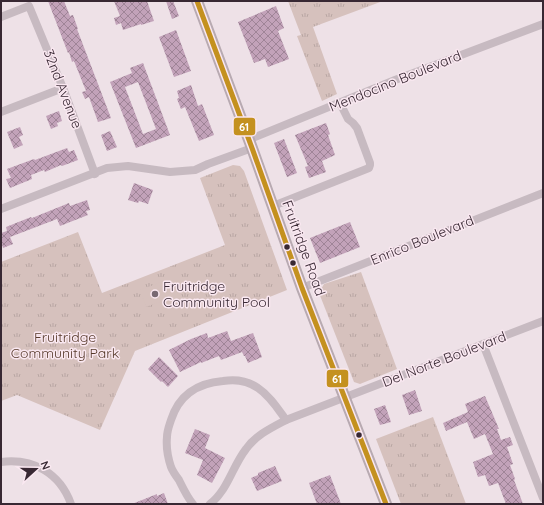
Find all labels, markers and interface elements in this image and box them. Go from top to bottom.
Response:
street label: Mendocino Boulevard [326,46,464,116]
street label: 32nd Avenue [40,47,86,131]
line badge: 61 [233,117,256,136]
text: 61 [239,120,249,134]
street label: Fruitridge Road [278,198,330,298]
street label: Enrico Boulevard [368,211,476,269]
unlabelled marker [282,242,292,252]
unlabelled marker [288,258,298,268]
place label: Fruitridge Community Pool [163,277,270,311]
marker: Fruitridge Community Pool [150,289,160,299]
street label: Del Norte Boulevard [379,327,509,391]
park label: Fruitridge Community Park [11,328,119,362]
line badge: 61 [326,369,349,388]
text: 61 [332,372,342,386]
unlabelled marker [354,430,364,440]
north arrow [16,449,56,489]
text: N [37,459,53,472]

